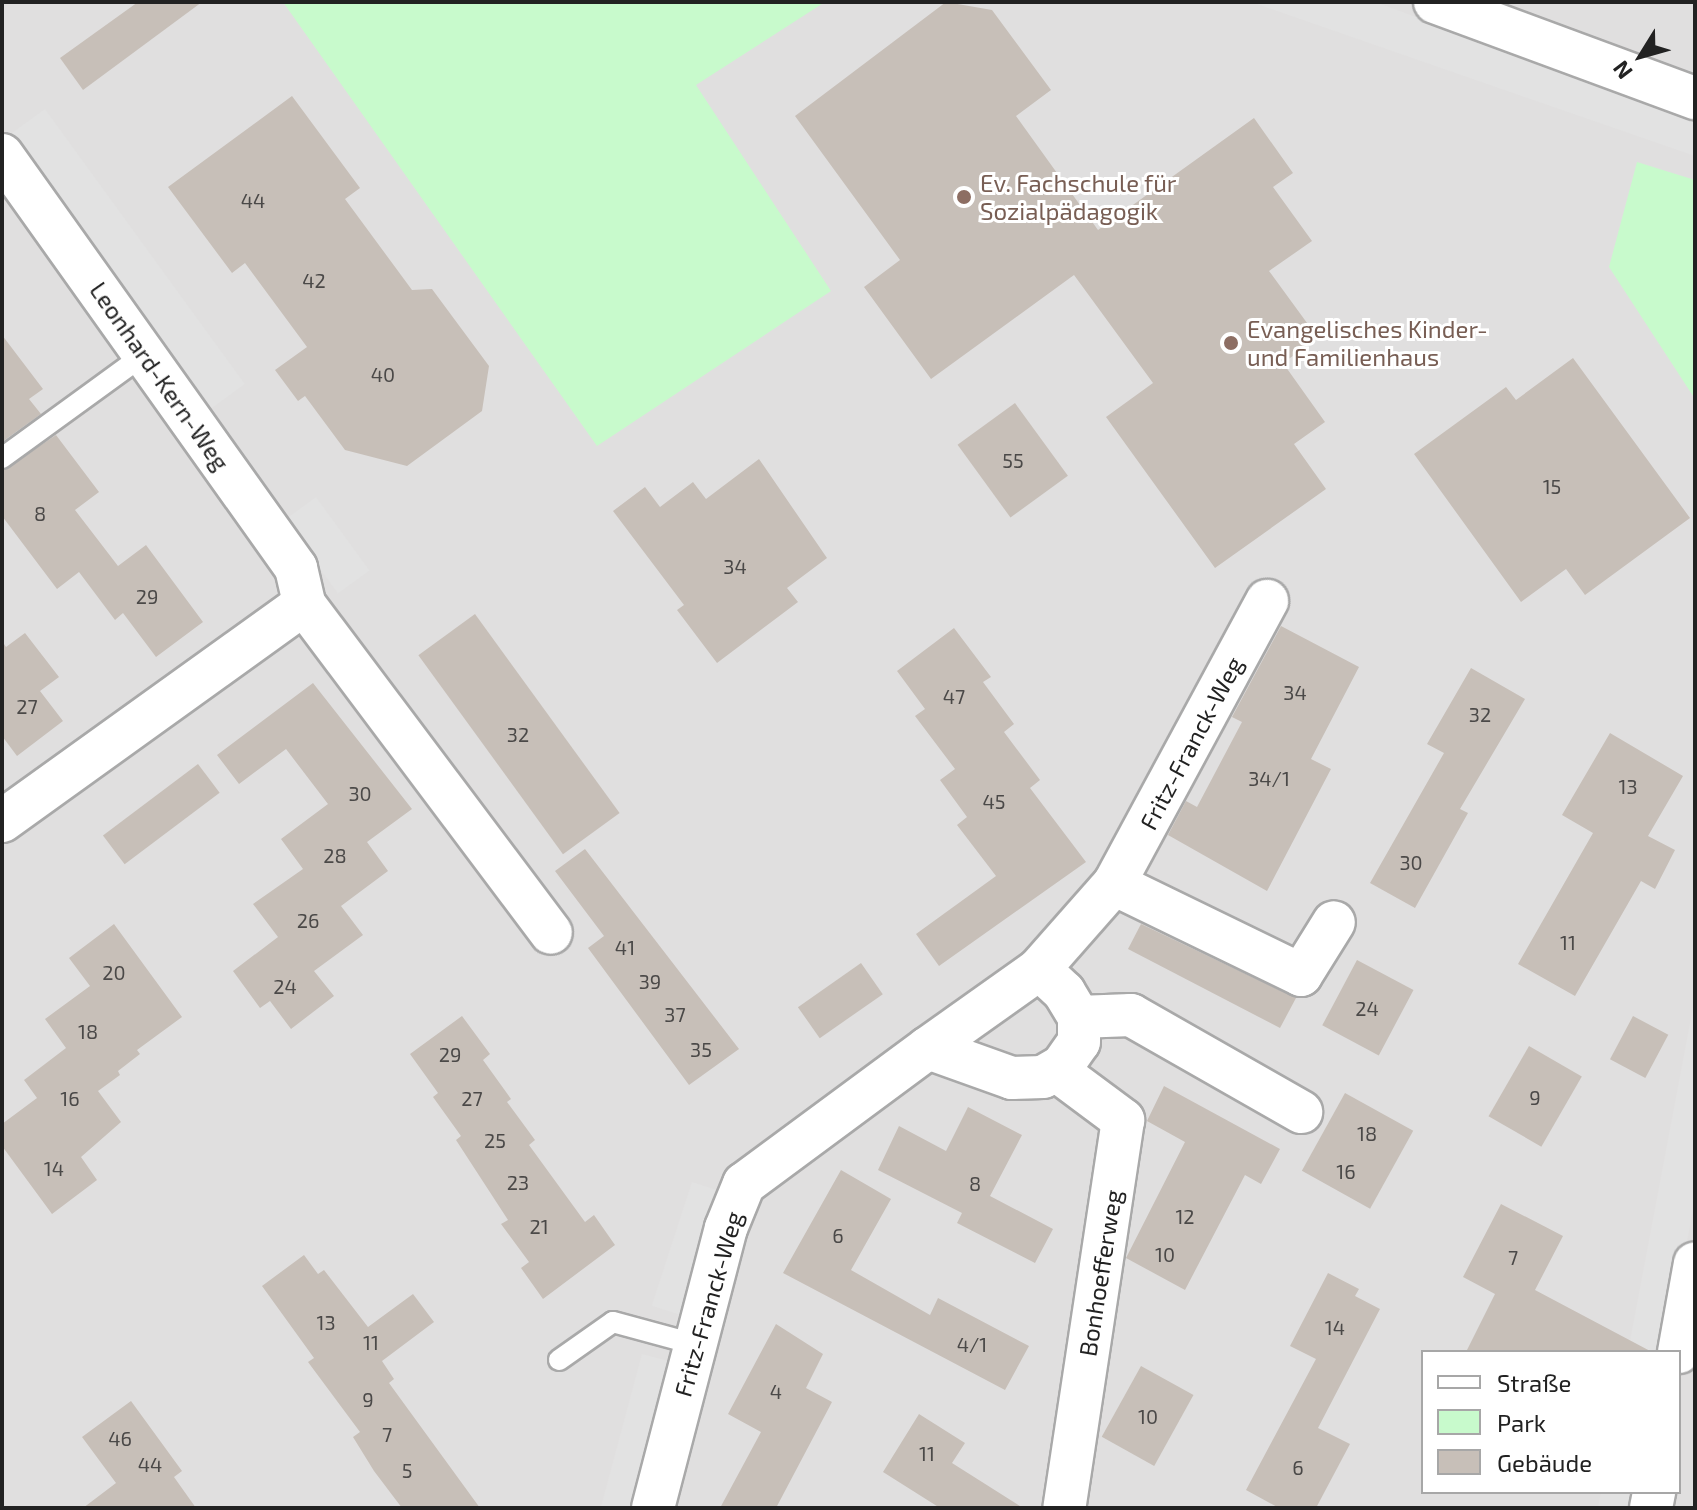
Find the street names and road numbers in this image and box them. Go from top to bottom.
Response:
street label: Leonhard-Kern-Weg [84,276,236,476]
street label: Fritz-Franck-Weg [1133,652,1249,834]
street label: Bonhoefferweg [1073,1188,1127,1358]
street label: Fritz-Franck-Weg [668,1208,748,1400]

